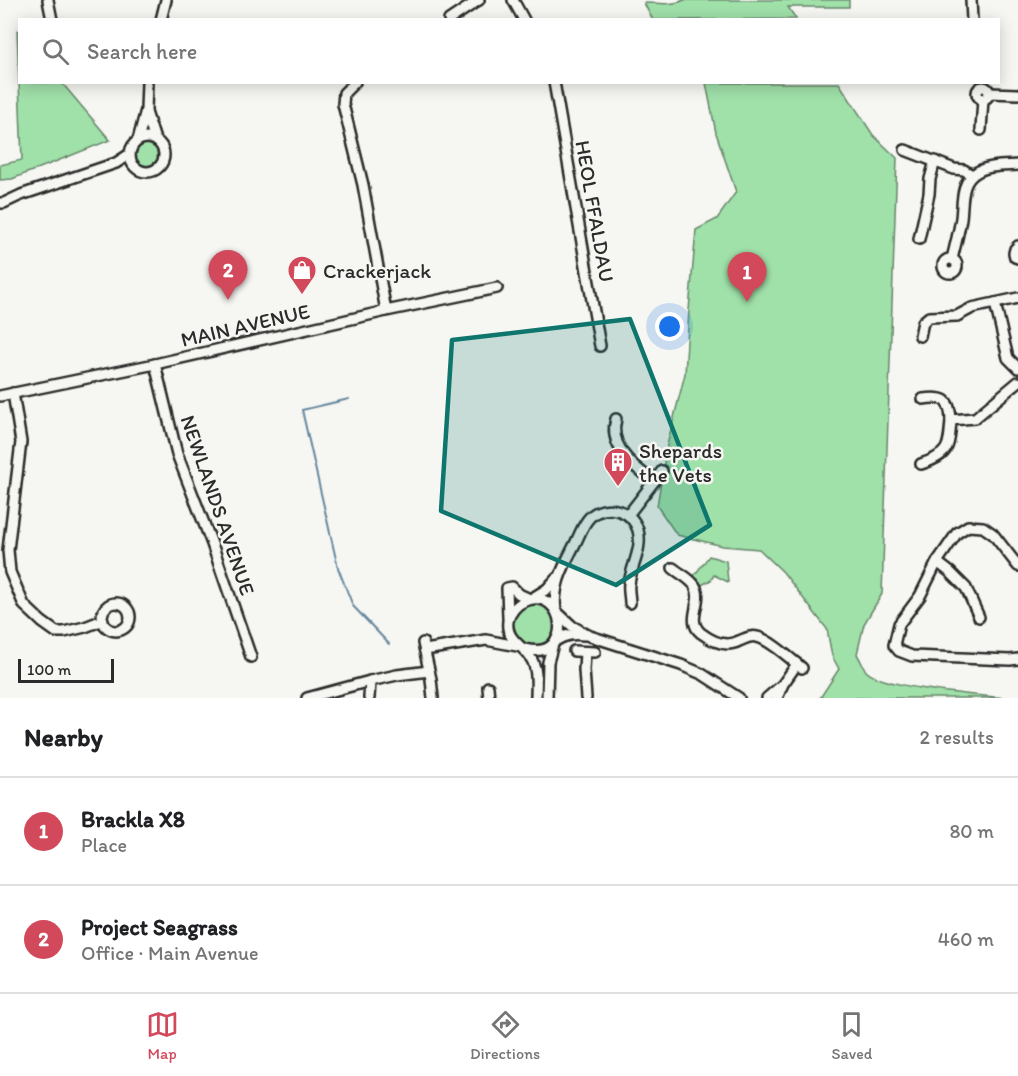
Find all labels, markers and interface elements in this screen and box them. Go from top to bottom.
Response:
search box [18,18,1000,84]
icon: search [39,35,72,68]
text: Search here [87,38,197,65]
street label: HEOL FFALDAU [570,138,620,284]
pin: 2 [208,250,248,300]
pin: 1 [728,252,766,302]
shop icon: Crackerjack [286,254,318,296]
place label: Crackerjack [323,258,431,283]
street label: MAIN AVENUE [178,298,312,352]
your location [655,312,684,341]
street label: NEWLANDS AVENUE [175,412,261,598]
place label: Shepards the Vets [639,438,722,487]
building icon: Shepards the Vets [602,446,634,488]
scale bar [18,656,114,684]
text: 100 m [27,660,71,679]
text: Nearby [24,721,103,753]
text: 2 results [920,725,994,749]
text: Brackla X8 [81,806,185,833]
text: 1 [39,819,48,843]
text: 80 m [949,819,994,843]
text: Place [81,833,127,857]
text: Project Seagrass [81,914,238,941]
text: 2 [38,927,49,951]
text: 460 m [938,927,994,951]
text: Office · Main Avenue [81,941,259,965]
tab: Map [146,1008,179,1063]
tab: Directions [470,1008,540,1063]
tab: Saved [832,1008,872,1063]

